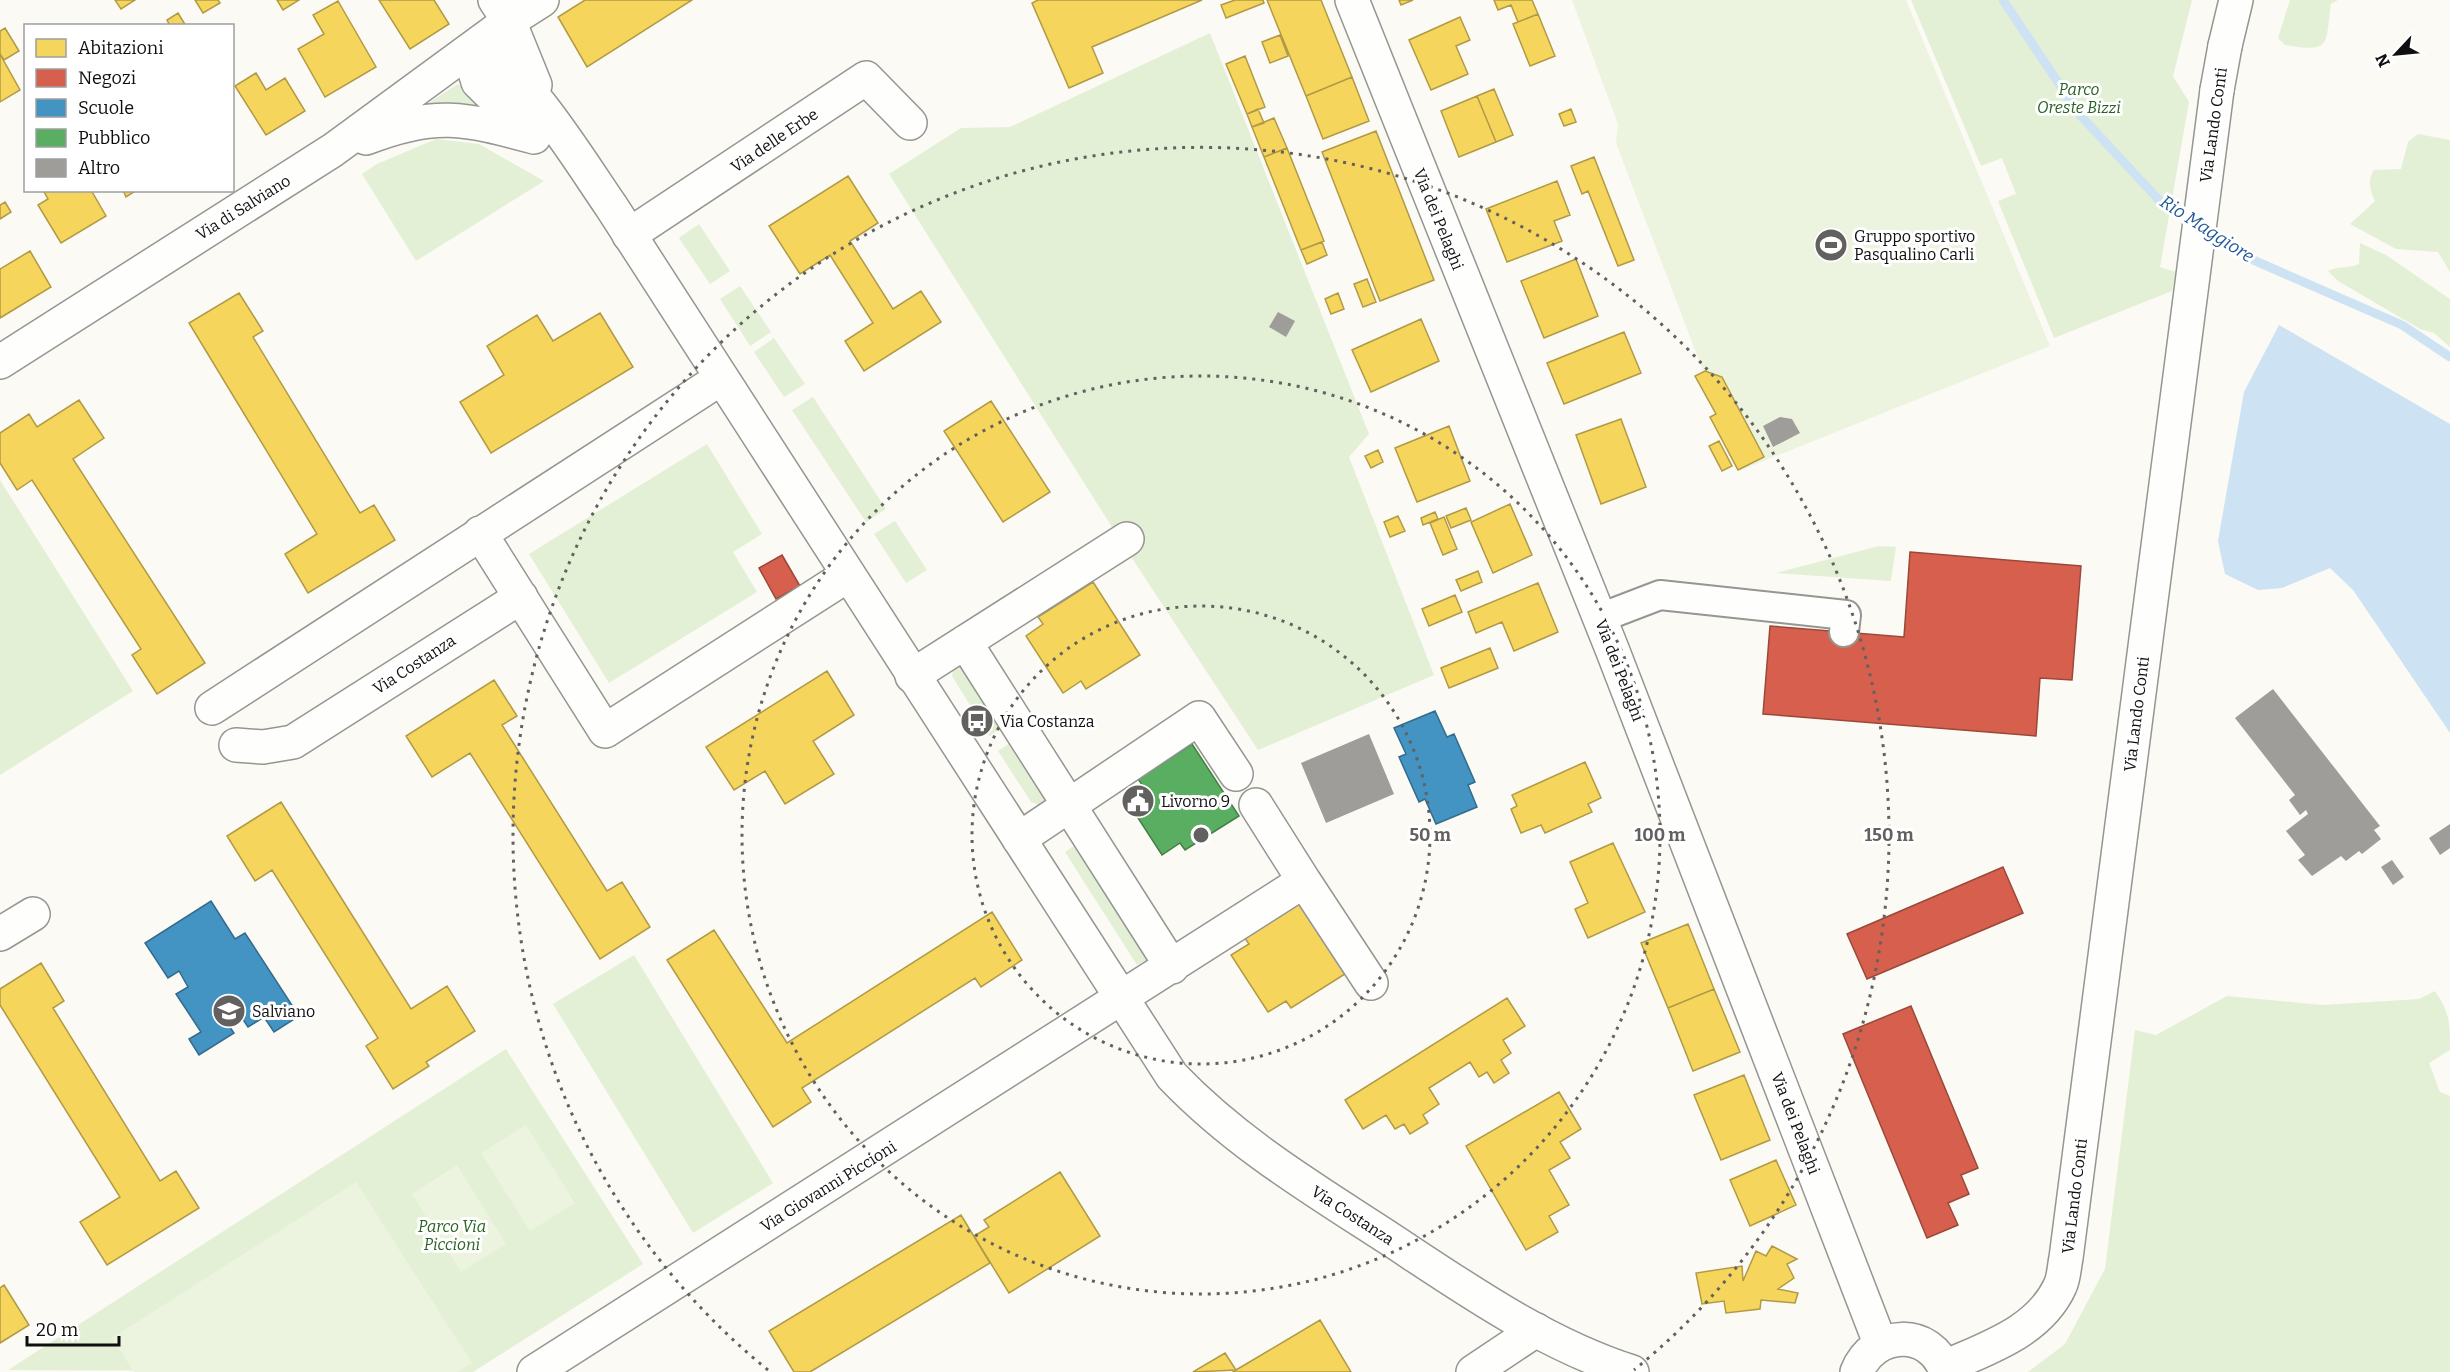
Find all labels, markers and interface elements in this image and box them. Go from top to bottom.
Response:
legend [24,24,234,192]
north arrow [2366,24,2426,84]
text: Abitazioni [78,37,164,59]
text: N [2372,51,2394,70]
street label: Via Lando Conti [2196,66,2231,184]
text: Negozi [78,67,136,89]
park label: Parco Oreste Bizzi [2037,80,2121,117]
text: Scuole [78,97,134,119]
street label: Via delle Erbe [727,104,821,176]
text: Pubblico [78,127,150,149]
text: Altro [78,157,120,179]
street label: Via dei Pelaghi [1410,166,1468,273]
street label: Via di Salviano [193,171,294,244]
water label: Rio Maggiore [2156,191,2258,267]
sports icon: Gruppo sportivo Pasqualino Carli [1813,227,1849,263]
place label: Gruppo sportivo Pasqualino Carli [1854,227,1975,264]
street label: Via dei Pelaghi [1591,616,1648,724]
street label: Via Costanza [369,631,459,698]
street label: Via Lando Conti [2120,655,2153,773]
bus stop icon: Via Costanza [959,703,995,739]
place label: Via Costanza [1000,712,1095,731]
public building icon: Livorno 9 [1120,783,1156,819]
place label: Livorno 9 [1161,792,1230,811]
text: 50 m [1409,824,1451,846]
text: 100 m [1634,824,1686,846]
text: 150 m [1864,824,1914,846]
centre of rings [1191,825,1211,845]
school or university icon: Salviano [211,993,247,1029]
place label: Salviano [252,1002,315,1021]
street label: Via dei Pelaghi [1767,1069,1824,1177]
street label: Via Giovanni Piccioni [757,1137,900,1236]
street label: Via Lando Conti [2058,1137,2091,1255]
street label: Via Costanza [1308,1182,1398,1249]
park label: Parco Via Piccioni [418,1217,486,1254]
scale bar [27,1309,118,1347]
text: 20 m [36,1319,78,1341]

